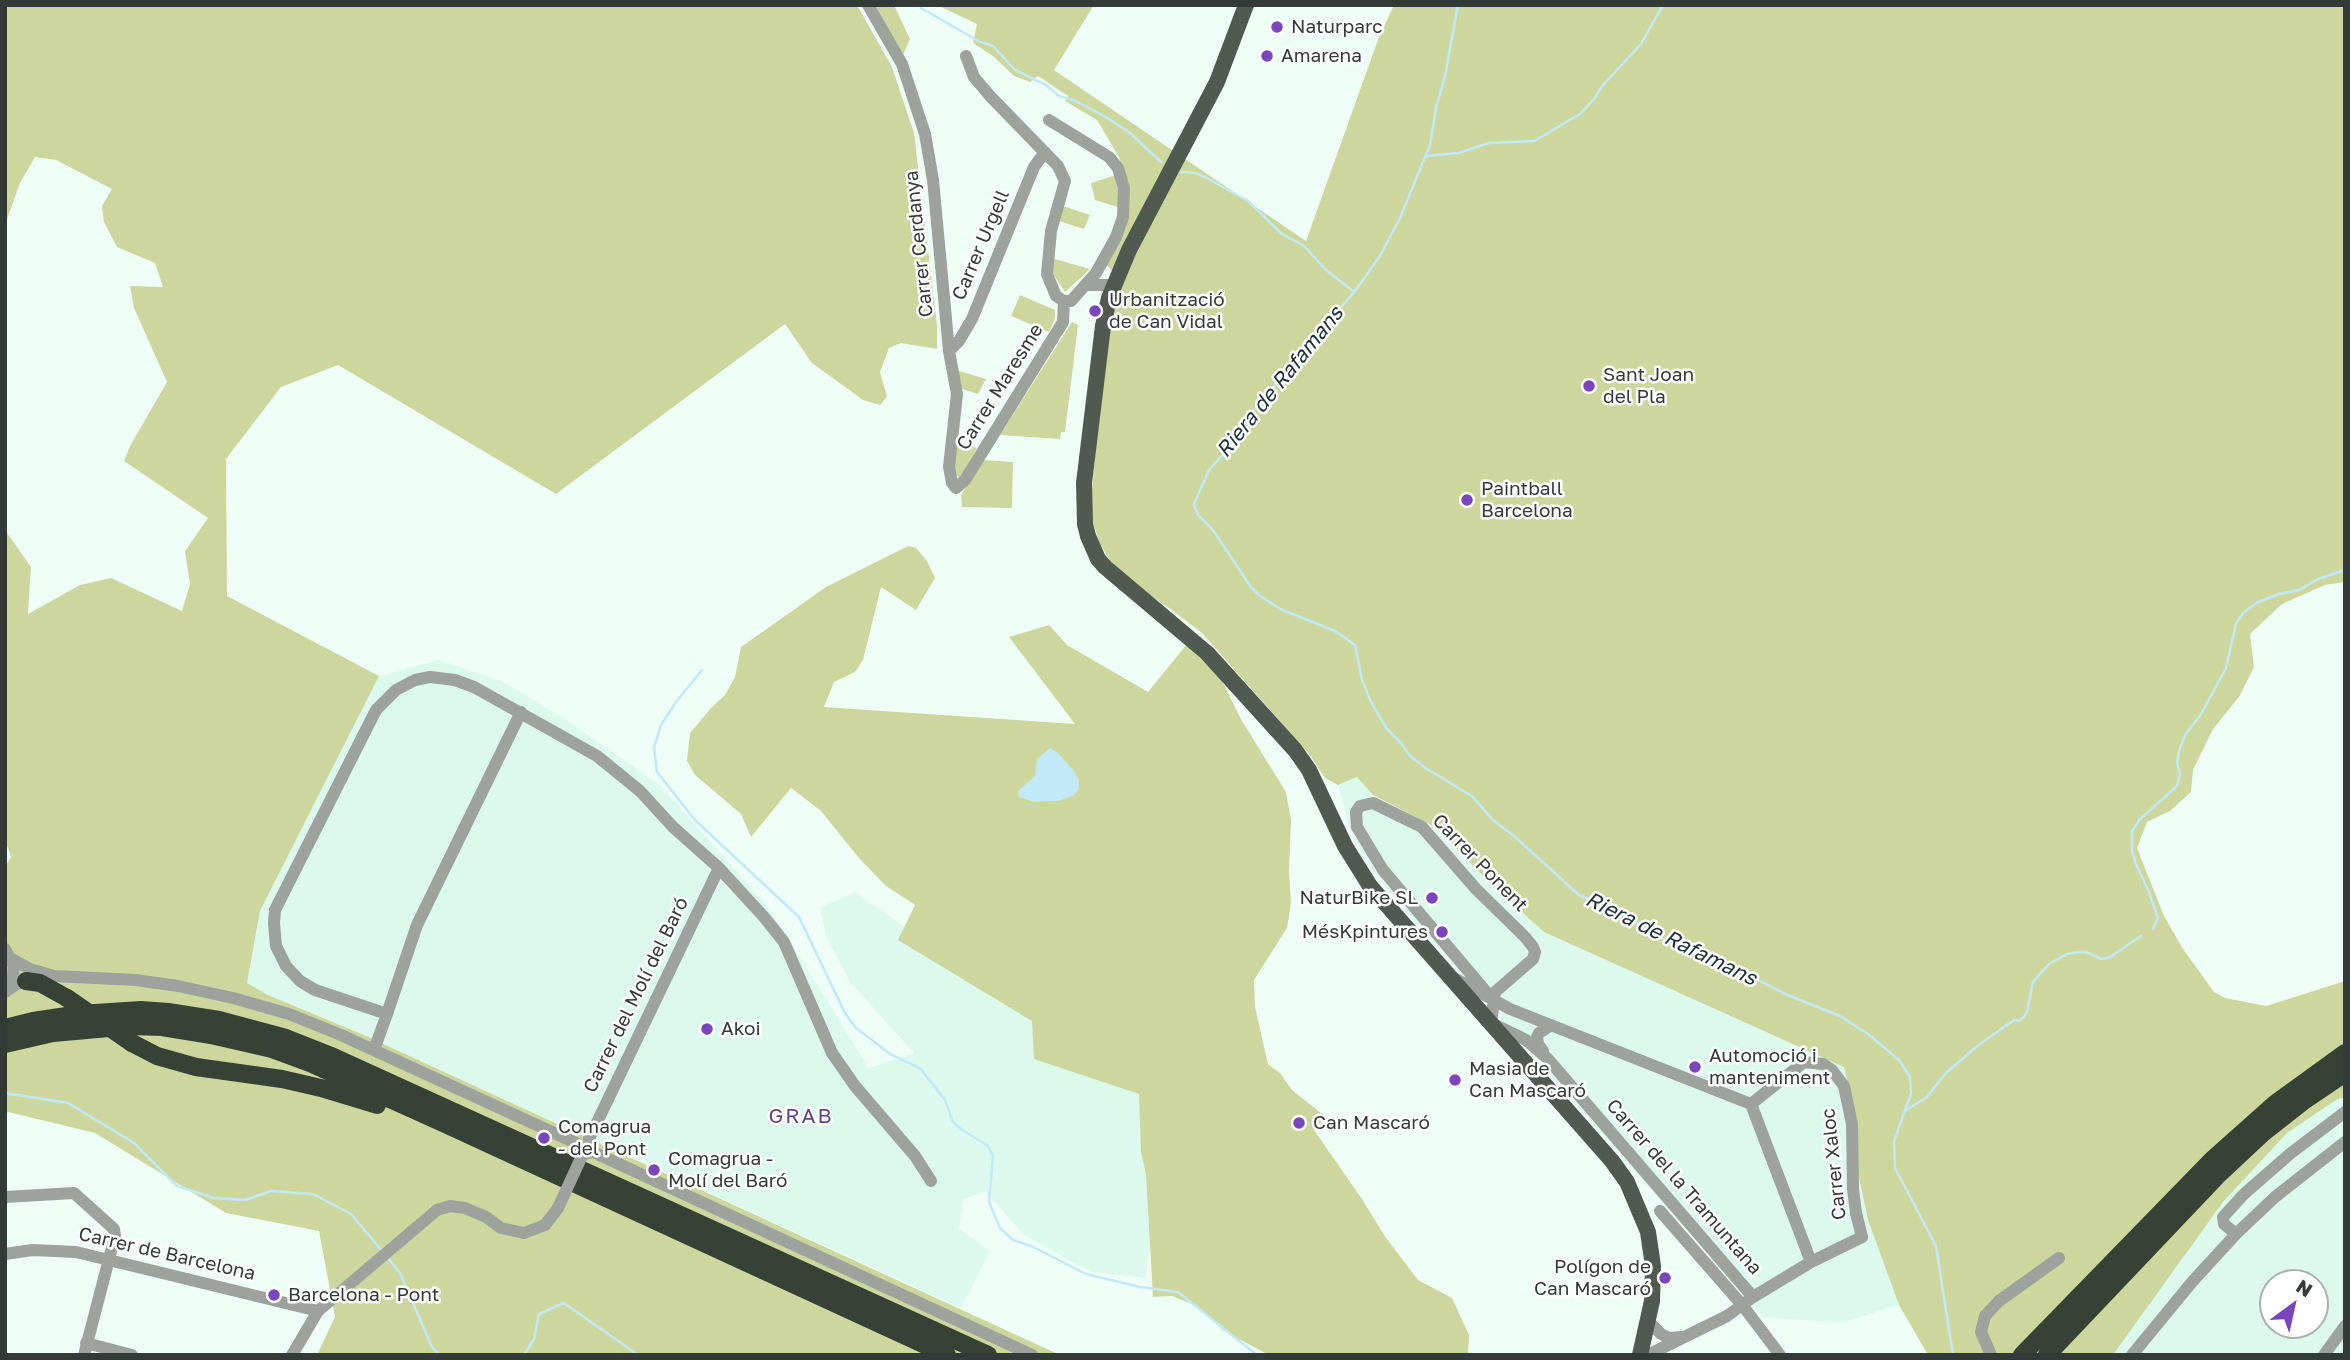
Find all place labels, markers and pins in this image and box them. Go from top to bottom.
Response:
place label: Naturparc [1291,16,1382,38]
marker: Naturparc [1269,19,1285,35]
place label: Amarena [1281,45,1362,67]
marker: Amarena [1259,48,1275,64]
place label: Urbanització de Can Vidal [1109,289,1225,333]
marker: Urbanització de Can Vidal [1087,303,1103,319]
place label: Sant Joan del Pla [1603,364,1694,408]
marker: Sant Joan del Pla [1581,378,1597,394]
place label: Paintball Barcelona [1481,478,1573,522]
marker: Paintball Barcelona [1459,492,1475,508]
place label: NaturBike SL [1300,887,1418,909]
marker: NaturBike SL [1424,890,1440,906]
place label: MésKpintures [1302,921,1428,943]
marker: MésKpintures [1434,924,1450,940]
place label: Akoi [721,1018,761,1040]
marker: Akoi [699,1021,715,1037]
place label: Automoció i manteniment [1709,1045,1830,1089]
place label: Masia de Can Mascaró [1469,1058,1586,1102]
marker: Automoció i manteniment [1687,1059,1703,1075]
marker: Masia de Can Mascaró [1447,1072,1463,1088]
place label: Can Mascaró [1313,1112,1430,1134]
marker: Can Mascaró [1291,1115,1307,1131]
place label: Comagrua - del Pont [558,1116,651,1160]
marker: Comagrua - del Pont [536,1130,552,1146]
place label: Comagrua - Molí del Baró [668,1148,787,1192]
marker: Comagrua - Molí del Baró [646,1162,662,1178]
place label: Polígon de Can Mascaró [1534,1256,1651,1300]
marker: Polígon de Can Mascaró [1657,1270,1673,1286]
place label: Barcelona - Pont [288,1284,439,1306]
marker: Barcelona - Pont [266,1287,282,1303]

